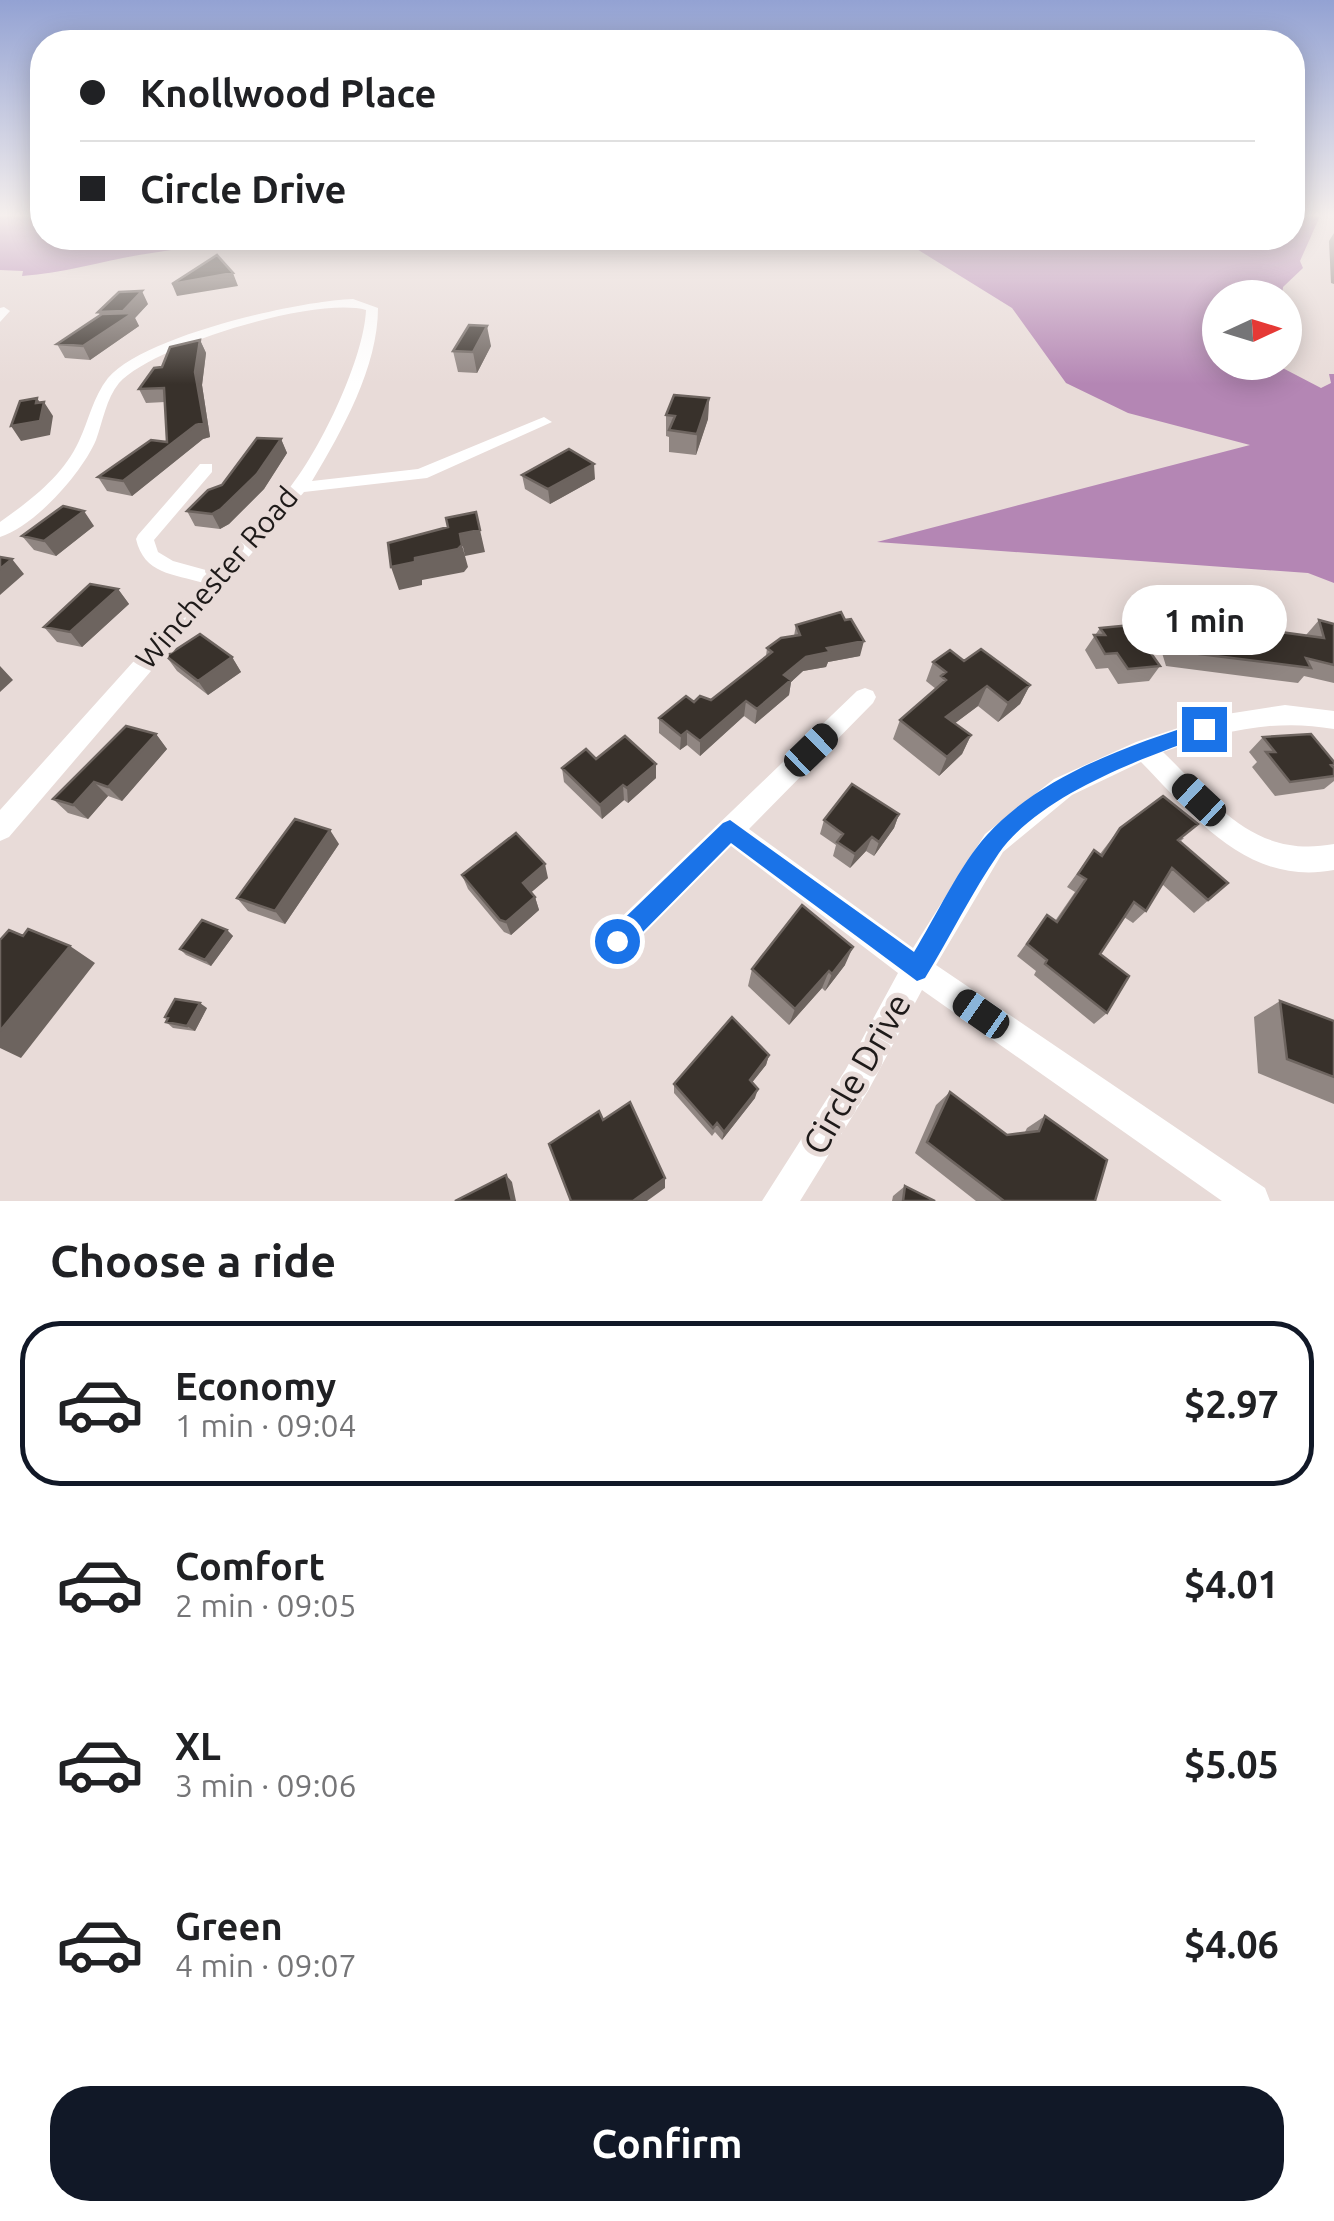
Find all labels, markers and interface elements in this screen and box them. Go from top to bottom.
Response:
text: Knollwood Place [140,72,436,114]
text: Circle Drive [140,168,346,210]
north arrow [1202,280,1302,380]
map controls [1202,280,1302,380]
street label: Winchester Road [128,480,304,675]
callout: 1 min [1122,584,1286,654]
text: 1 min [1164,602,1245,638]
route end [1182,707,1227,752]
car [779,718,843,782]
car [1167,769,1231,831]
route start [595,919,640,964]
car [948,985,1014,1043]
street label: Circle Drive [794,986,918,1161]
text: Choose a ride [50,1235,336,1286]
icon: car [55,1359,145,1449]
text: Economy [175,1365,336,1407]
text: $2.97 [1184,1383,1279,1425]
text: 1 min · 09:04 [175,1407,357,1443]
icon: car [55,1539,145,1629]
text: Comfort [175,1545,325,1587]
text: $4.01 [1184,1563,1279,1605]
text: 2 min · 09:05 [175,1587,357,1623]
icon: car [55,1719,145,1809]
text: XL [175,1725,221,1767]
text: $5.05 [1184,1743,1279,1785]
text: 3 min · 09:06 [175,1767,357,1803]
icon: car [55,1899,145,1989]
text: Green [175,1905,283,1947]
text: $4.06 [1184,1923,1279,1965]
text: 4 min · 09:07 [175,1947,357,1983]
button: Confirm [50,2086,1284,2201]

